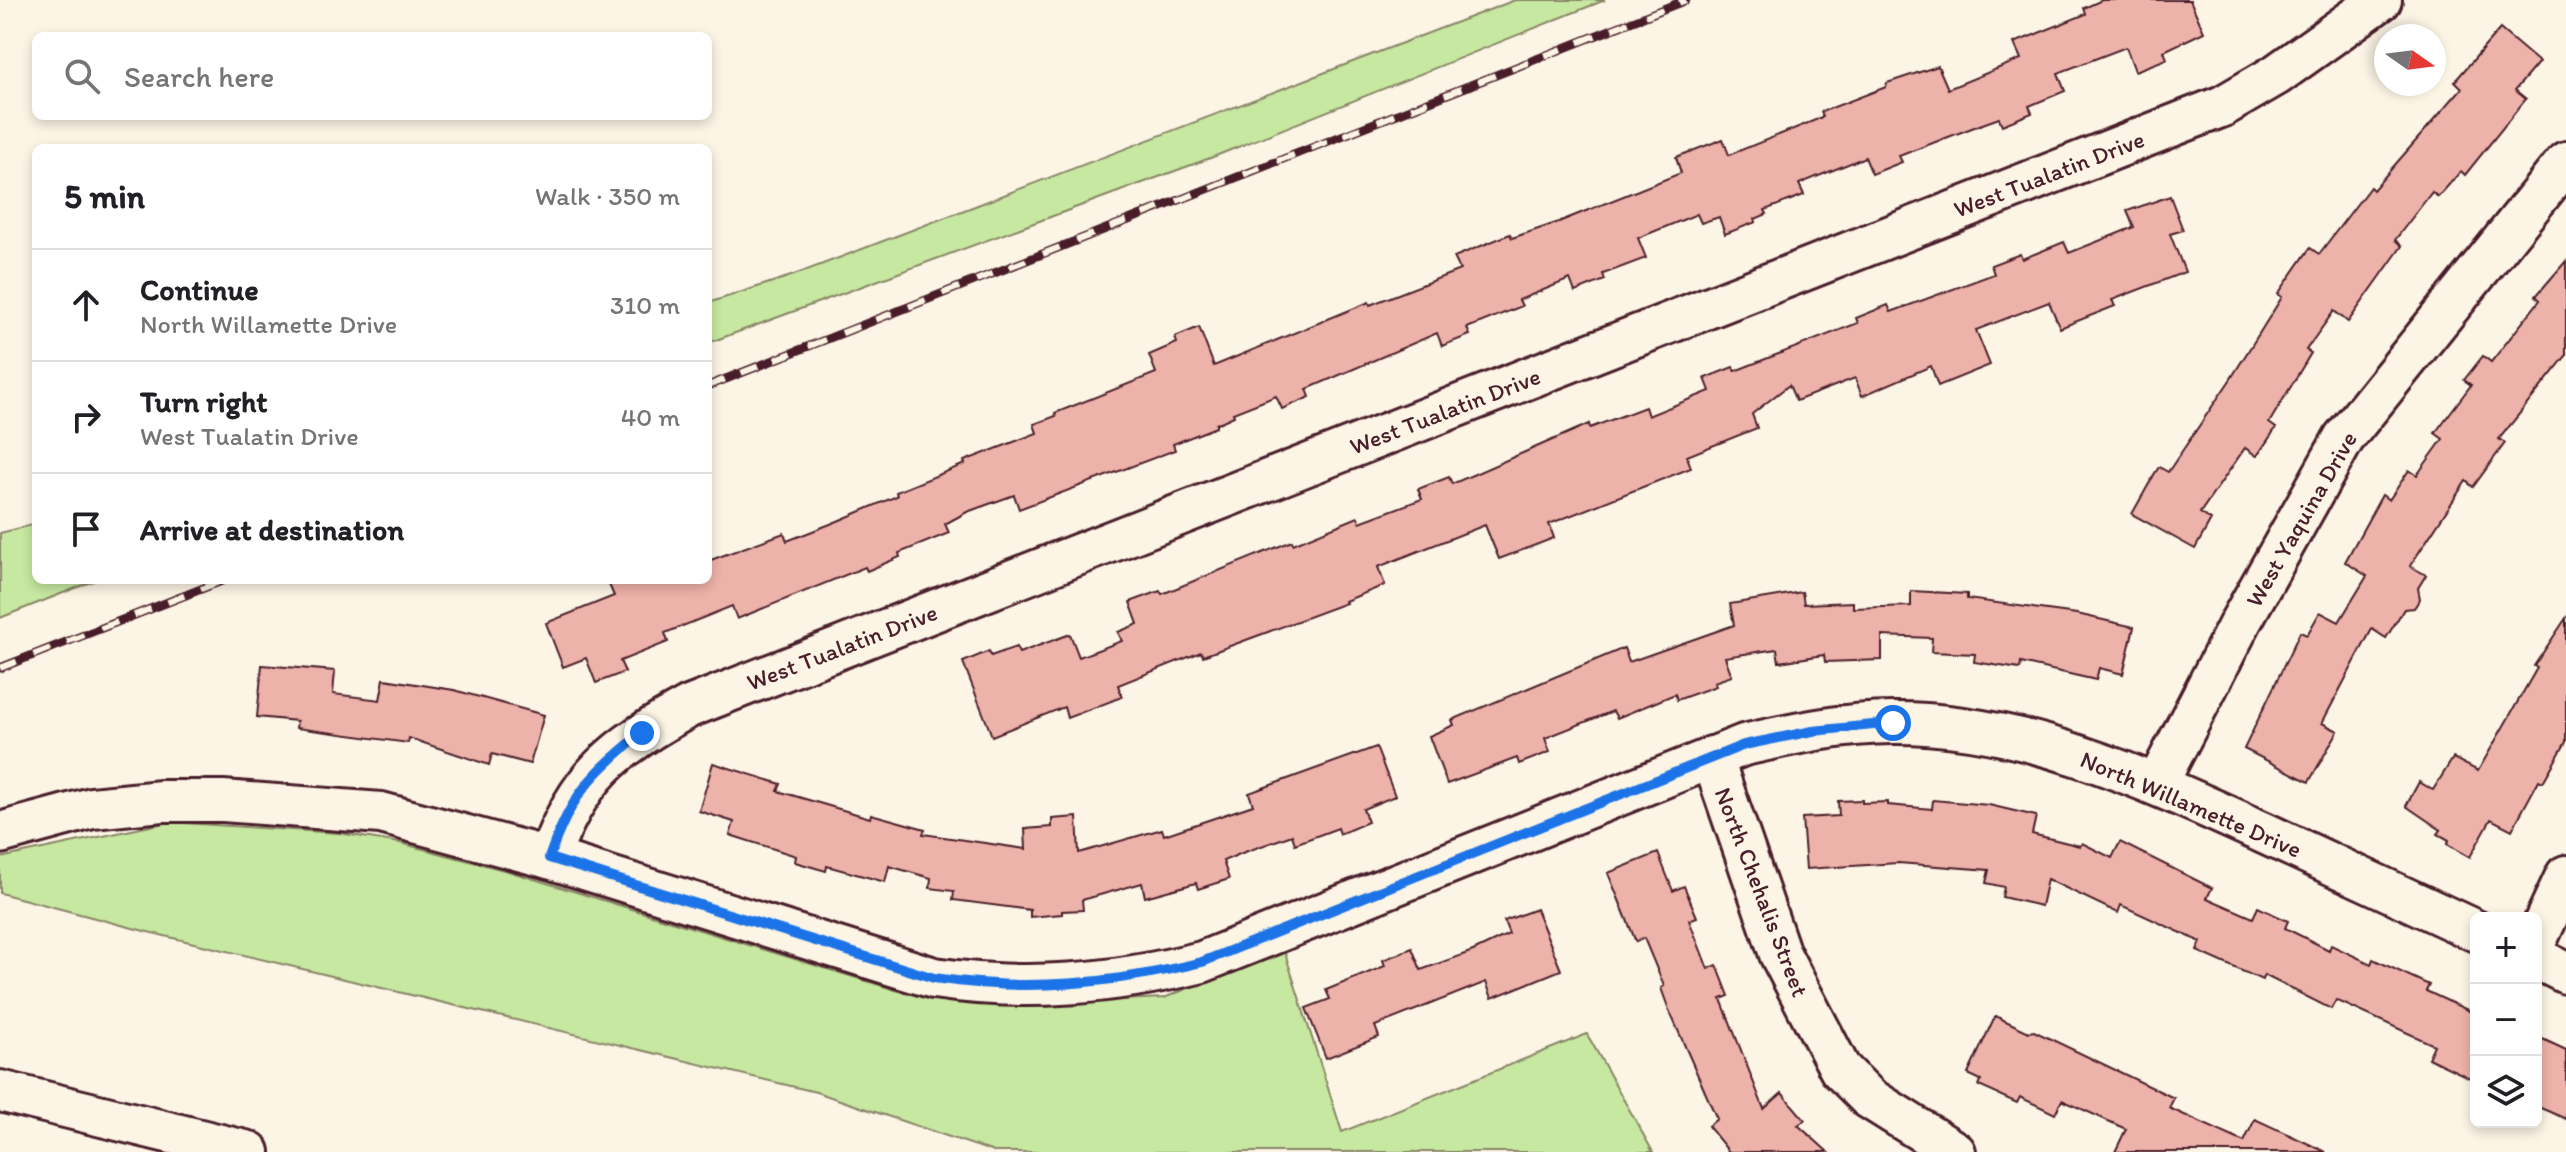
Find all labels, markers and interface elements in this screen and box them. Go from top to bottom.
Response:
north arrow [2374,24,2446,96]
search box [32,32,712,120]
icon: search [60,54,104,98]
text: Search here [124,58,274,95]
street label: West Tualatin Drive [1950,124,2148,224]
text: 5 min [64,176,145,217]
text: Walk · 350 m [535,180,680,212]
text: Continue [140,271,259,308]
icon: ahead [64,283,108,327]
text: 310 m [610,289,680,321]
text: North Willamette Drive [140,308,397,340]
street label: West Tualatin Drive [1346,361,1544,461]
text: Turn right [140,383,268,420]
icon: right [64,395,108,439]
text: 40 m [621,401,680,433]
text: West Tualatin Drive [140,420,359,452]
street label: West Yaquina Drive [2239,426,2363,612]
icon: arrive [64,507,108,551]
text: Arrive at destination [140,511,404,548]
street label: West Tualatin Drive [743,597,941,697]
route start [1875,705,1911,741]
route end [624,715,660,751]
street label: North Willamette Drive [2076,744,2306,864]
street label: North Chehalis Street [1709,783,1815,1001]
map controls [2470,912,2542,1128]
button: + [2470,912,2542,984]
button: − [2470,984,2542,1056]
button: layers [2470,1056,2542,1128]

